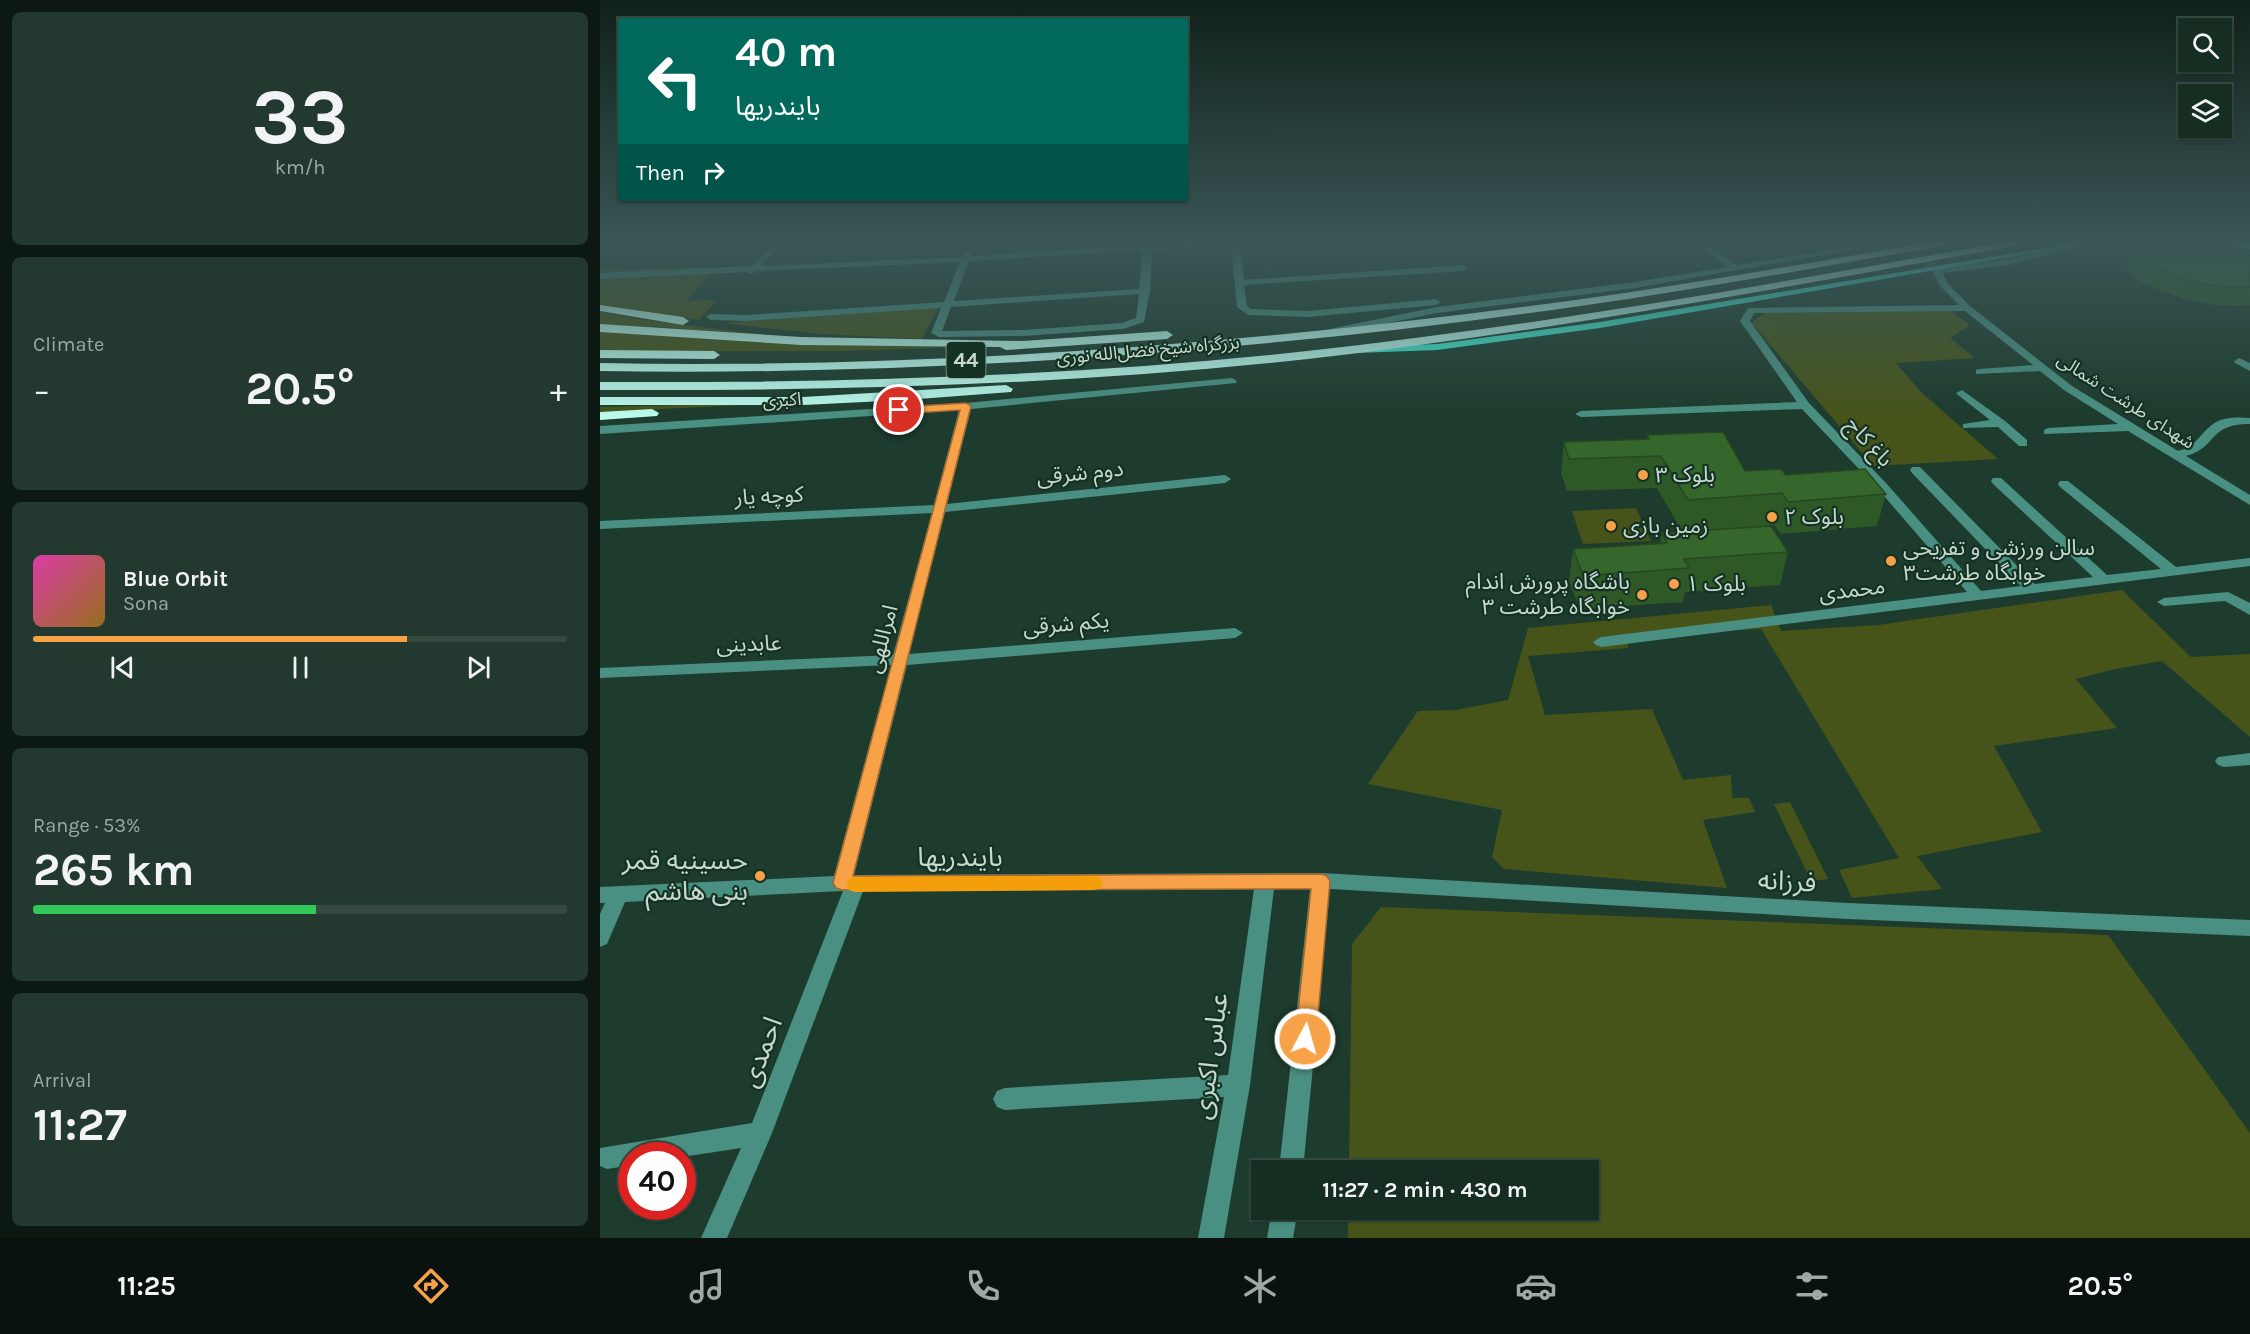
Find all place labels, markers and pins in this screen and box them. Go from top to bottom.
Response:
pin [873,384,924,435]
place label: بلوک ۳ [1655,462,1715,488]
marker: بلوک ۳ [1636,468,1650,482]
place label: بلوک ۲ [1784,504,1844,530]
marker: بلوک ۲ [1765,510,1779,524]
place label: زمین بازی [1623,513,1708,539]
marker: زمین بازی [1604,519,1618,533]
place label: سالن ورزشی و تفریحی خوابگاه طرشت۳ [1903,535,2095,586]
marker: سالن ورزشی و تفریحی خوابگاه طرشت۳ [1884,554,1898,568]
place label: باشگاه پرورش اندام خوابگاه طرشت ۳ [1466,569,1630,620]
place label: بلوک ۱ [1686,571,1746,597]
marker: بلوک ۱ [1667,577,1681,591]
marker: باشگاه پرورش اندام خوابگاه طرشت ۳ [1635,588,1649,602]
place label: حسینیه قمر بنی هاشم [621,844,748,912]
marker: حسینیه قمر بنی هاشم [753,869,767,883]

